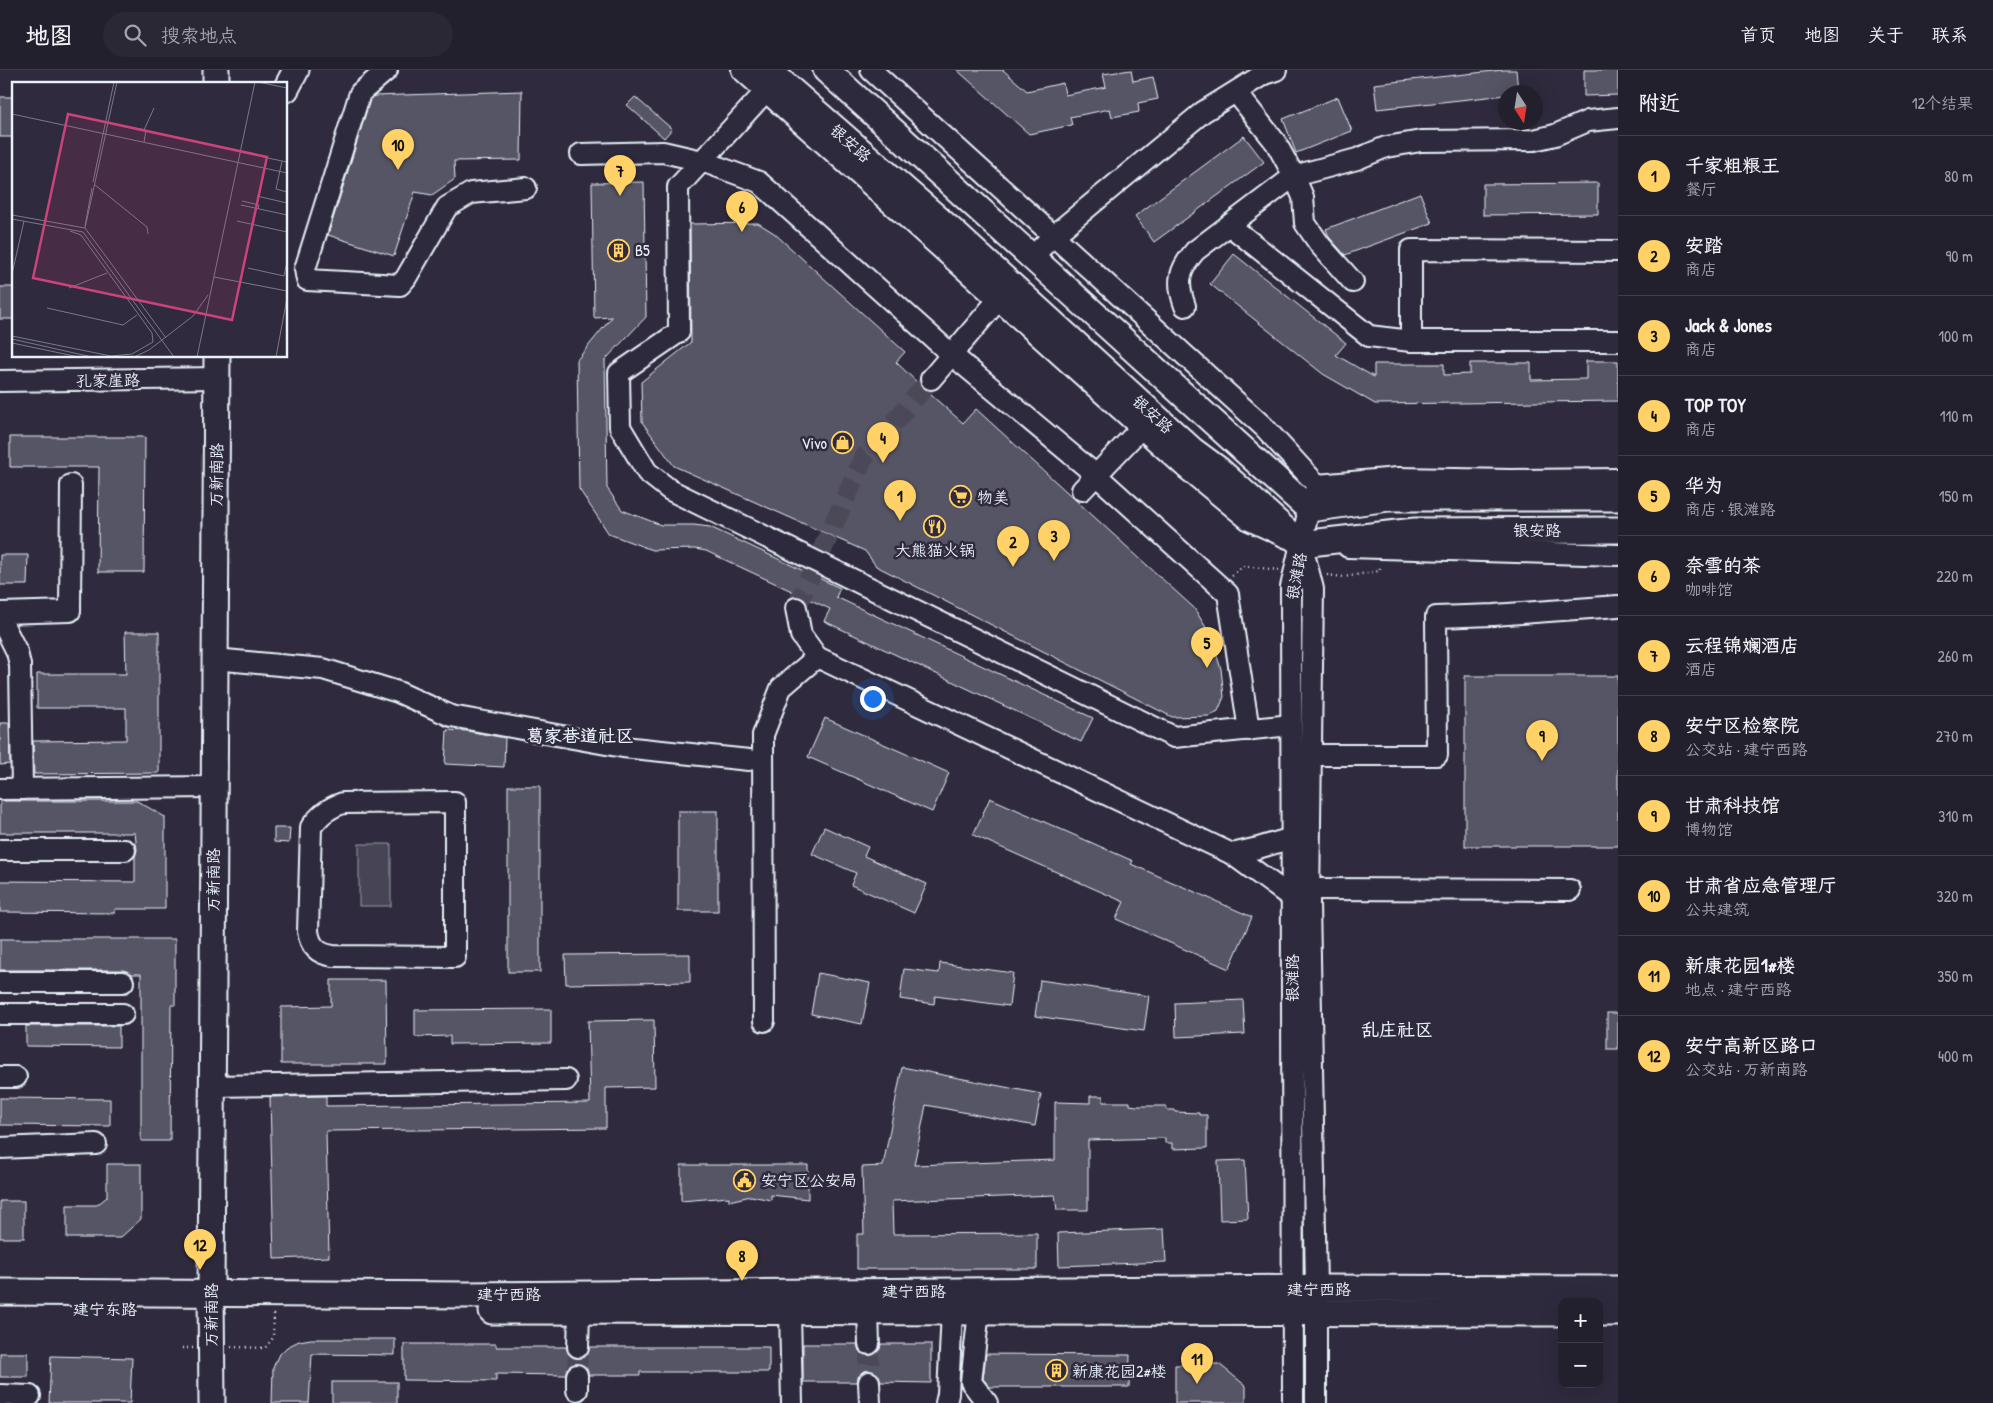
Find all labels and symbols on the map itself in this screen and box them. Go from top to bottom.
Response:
inset map [12,82,288,358]
north arrow [1498,85,1543,130]
street label: 银安路 [826,119,876,167]
pin: 10 [382,129,414,170]
pin: 7 [604,155,636,196]
pin: 6 [726,191,758,232]
building icon: B5 [607,238,631,262]
place label: B5 [635,239,650,261]
street label: 孔家崖路 [76,368,140,392]
street label: 银安路 [1128,390,1178,438]
pin: 4 [867,422,899,463]
shop icon: Vivo [831,431,855,455]
place label: Vivo [802,432,828,454]
street label: 万新南路 [204,443,228,507]
pin: 1 [884,480,916,521]
supermarket icon: 物美 [949,485,973,509]
place label: 物美 [977,486,1009,508]
restaurant icon: 大熊猫火锅 [923,514,947,538]
street label: 银安路 [1513,519,1561,541]
pin: 3 [1038,520,1070,561]
pin: 2 [997,526,1029,567]
place label: 大熊猫火锅 [895,539,975,561]
street label: 银滩路 [1281,550,1311,602]
pin: 5 [1191,627,1223,668]
your location [860,686,886,712]
pin: 9 [1526,720,1558,761]
district label: 葛家巷道社区 [526,723,634,748]
street label: 万新南路 [202,848,224,912]
street label: 银滩路 [1281,954,1303,1002]
district label: 乱庄社区 [1361,1017,1433,1042]
public building icon: 安宁区公安局 [733,1168,757,1192]
place label: 安宁区公安局 [761,1169,857,1191]
pin: 12 [184,1229,216,1270]
pin: 8 [726,1240,758,1281]
street label: 建宁西路 [1287,1278,1351,1300]
street label: 建宁西路 [882,1280,946,1302]
street label: 万新南路 [200,1283,222,1347]
street label: 建宁西路 [477,1283,541,1305]
street label: 建宁东路 [73,1298,137,1320]
pin: 11 [1181,1343,1213,1384]
building icon: 新康花园2#楼 [1044,1359,1068,1383]
place label: 新康花园2#楼 [1072,1360,1167,1382]

